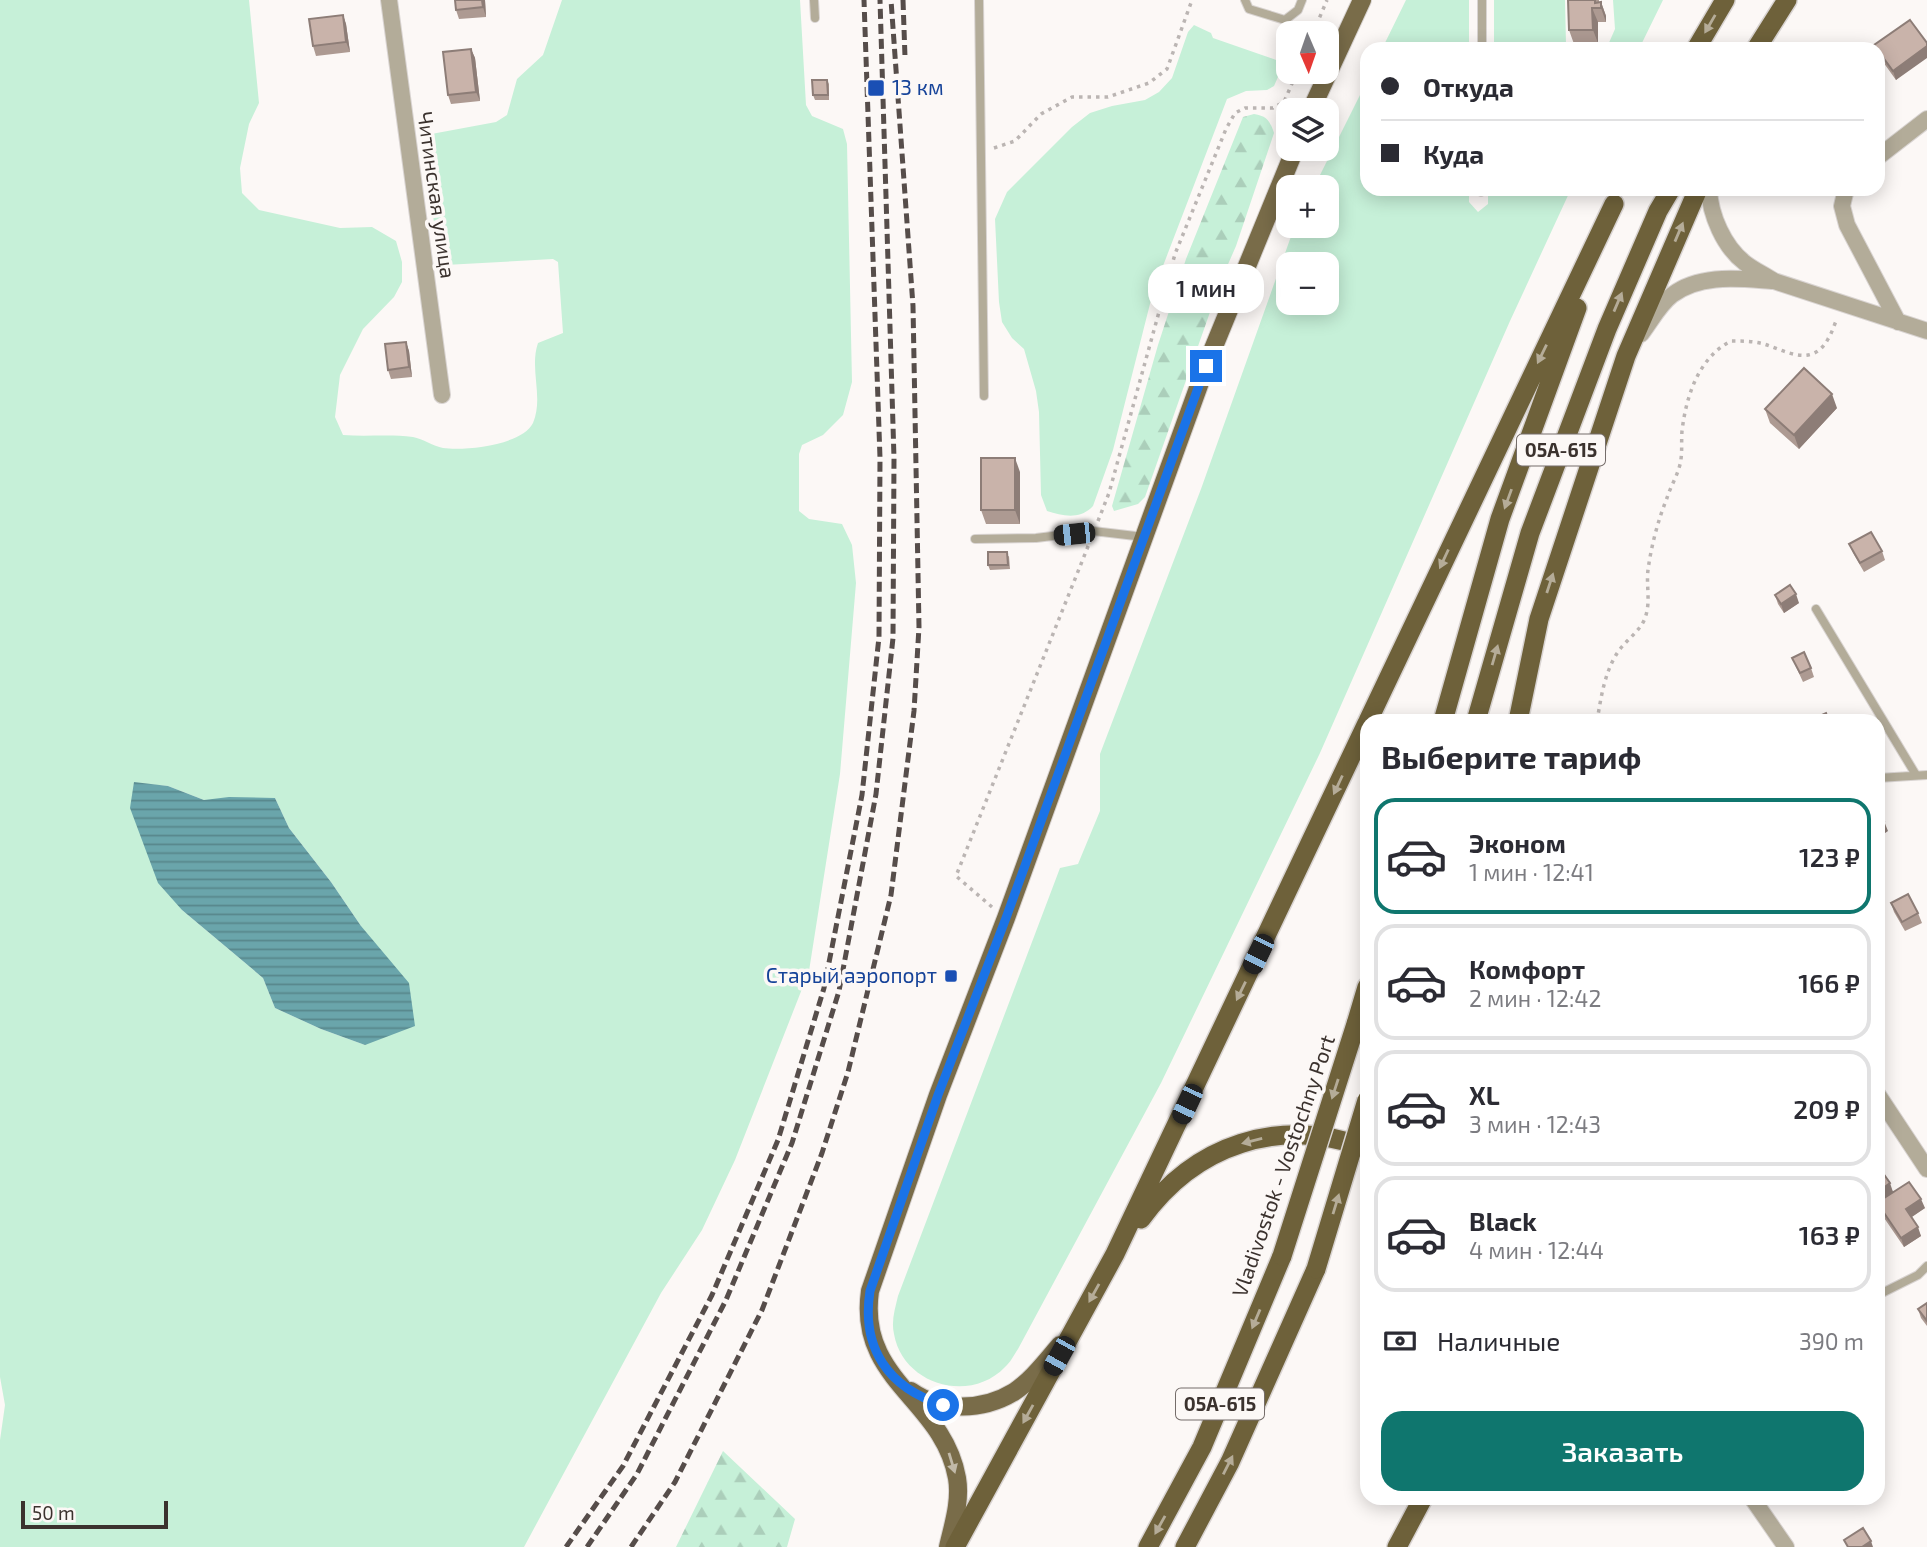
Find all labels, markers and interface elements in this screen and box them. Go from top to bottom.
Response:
one-way arrow [1704,15,1717,34]
north arrow [1276,21,1339,84]
map controls [1276,21,1339,315]
text: Откуда [1423,71,1514,102]
place label: 13 км [892,74,944,99]
marker: 13 км [866,78,886,98]
button: layers [1276,98,1339,161]
street label: Читинская улица [412,110,462,280]
text: Куда [1423,138,1484,169]
button: + [1276,175,1339,238]
one-way arrow [1673,222,1685,242]
button: − [1276,252,1339,315]
callout: 1 мин [1148,264,1264,314]
text: 1 мин [1176,274,1236,302]
one-way arrow [1612,292,1624,312]
one-way arrow [1536,344,1548,364]
route end [1190,350,1222,382]
road number: 05А-615 [1517,435,1605,466]
one-way arrow [1502,488,1513,509]
car [1053,521,1096,547]
one-way arrow [1438,549,1450,569]
one-way arrow [1546,572,1556,593]
one-way arrow [1490,645,1500,666]
text: Выберите тариф [1381,737,1641,775]
one-way arrow [1332,775,1344,795]
icon: car [1385,825,1448,888]
text: Эконом [1469,827,1566,858]
text: 123 ₽ [1799,841,1860,872]
text: 1 мин · 12:41 [1469,858,1594,886]
car [1240,931,1277,977]
icon: car [1385,951,1448,1014]
text: Комфорт [1469,953,1585,984]
place label: Старый аэропорт [766,962,937,987]
text: 166 ₽ [1798,967,1860,998]
marker: Старый аэропорт [943,968,959,984]
one-way arrow [1235,981,1246,1001]
text: 2 мин · 12:42 [1469,984,1601,1012]
street label: Vladivostok - Vostochny Port [1226,1031,1339,1300]
icon: car [1385,1077,1448,1140]
one-way arrow [1330,1078,1340,1099]
text: XL [1469,1079,1500,1110]
car [1169,1081,1206,1127]
text: 209 ₽ [1793,1093,1860,1124]
text: 3 мин · 12:43 [1469,1110,1601,1138]
one-way arrow [1241,1136,1263,1147]
one-way arrow [1331,1193,1341,1214]
icon: car [1385,1203,1448,1266]
text: Black [1469,1205,1537,1236]
text: 163 ₽ [1799,1219,1860,1250]
text: 4 мин · 12:44 [1469,1236,1604,1264]
one-way arrow [1088,1283,1100,1303]
one-way arrow [1250,1308,1261,1329]
icon: cash [1381,1322,1419,1360]
text: Наличные [1437,1325,1560,1356]
text: 390 m [1799,1327,1864,1355]
car [1040,1333,1079,1379]
road number: 05А-615 [1176,1388,1264,1420]
route start [927,1389,959,1421]
one-way arrow [1022,1404,1034,1424]
button: Заказать [1381,1411,1864,1491]
one-way arrow [948,1452,958,1473]
one-way arrow [1223,1455,1234,1475]
scale bar [21,1498,168,1530]
text: 50 m [32,1501,75,1524]
one-way arrow [1154,1515,1166,1535]

